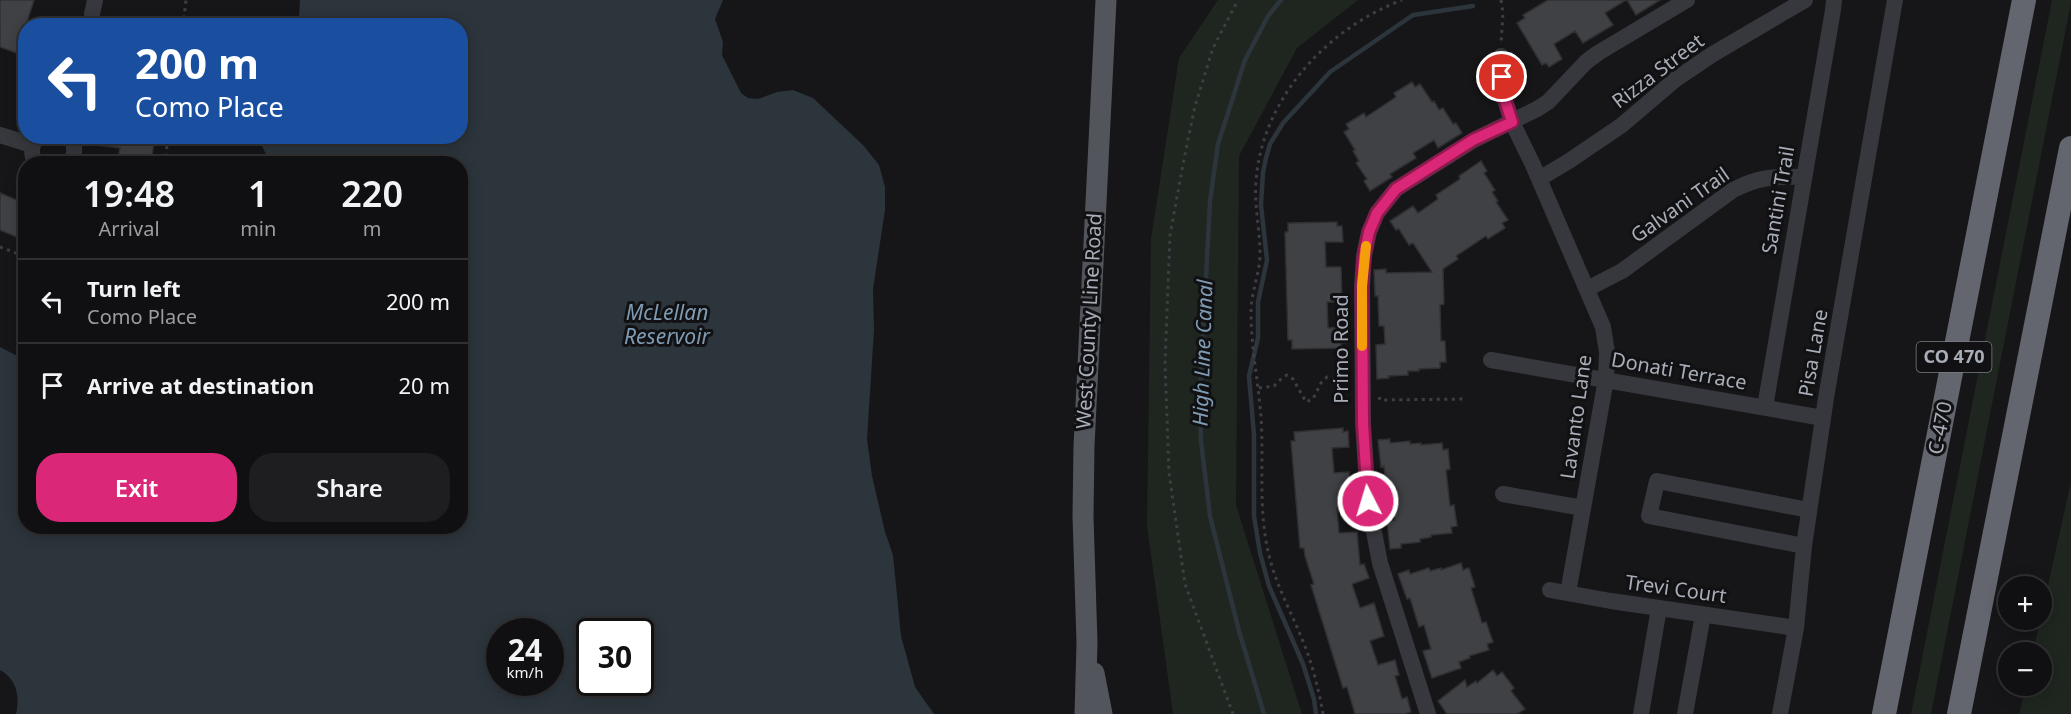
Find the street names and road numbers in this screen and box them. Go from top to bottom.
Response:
street label: Rizza Street [1606,27,1709,114]
street label: Santini Trail [1755,144,1800,256]
street label: Galvani Trail [1625,161,1734,249]
street label: West County Line Road [1069,212,1108,430]
street label: Primo Road [1327,294,1354,404]
street label: Pisa Lane [1792,307,1833,399]
road number: CO 470 [1916,342,1992,372]
street label: Donati Terrace [1609,345,1749,396]
street label: Lavanto Lane [1553,353,1598,481]
street label: C-470 [1921,399,1958,457]
street label: Trevi Court [1624,568,1728,609]

